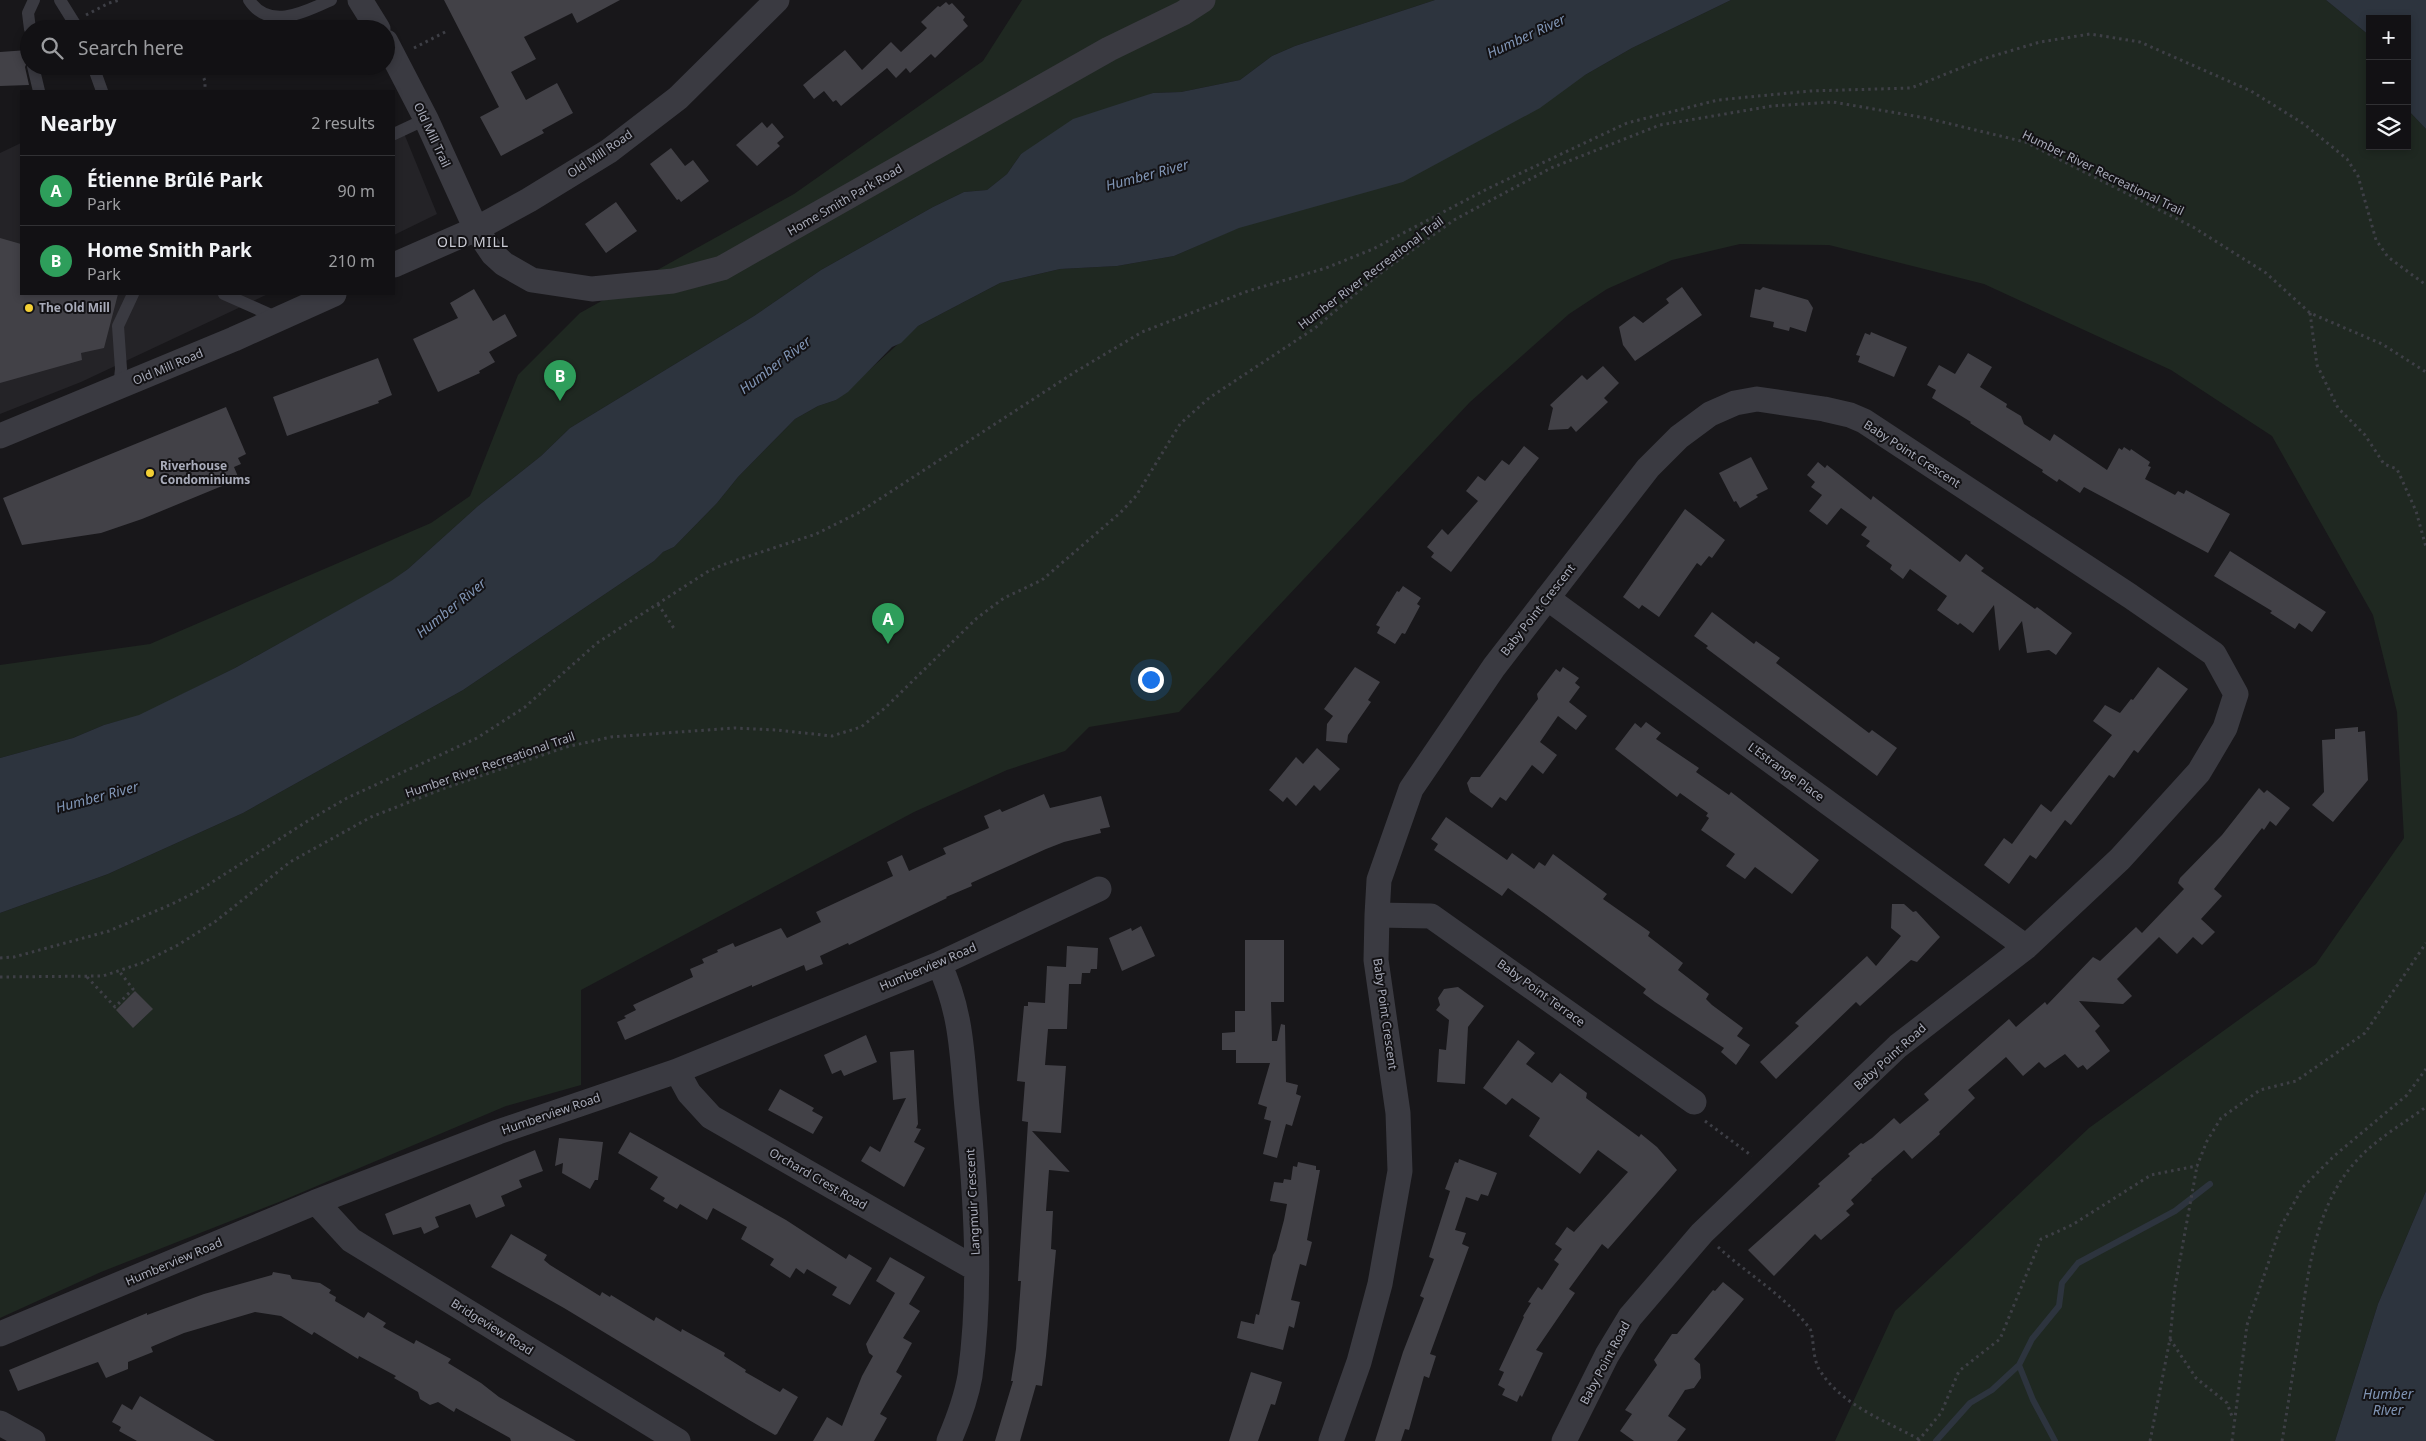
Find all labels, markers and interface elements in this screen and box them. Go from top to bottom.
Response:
water label: Humber River [1483,9,1569,62]
map controls [2366,15,2411,150]
button: + [2366,15,2411,60]
search box [20,20,395,75]
icon: search [38,34,66,62]
text: Search here [78,35,184,61]
button: − [2366,60,2411,105]
street label: Old Mill Trail [410,99,455,170]
button: layers [2366,105,2411,150]
text: Nearby [40,109,116,137]
text: 2 results [311,112,375,134]
street label: Old Mill Road [564,126,636,182]
street label: Humber River Recreational Trail [2019,126,2187,219]
water label: Humber River [1103,154,1191,195]
street label: Home Smith Park Road [784,160,905,240]
text: Étienne Brûlé Park [87,167,263,193]
text: A [50,180,62,202]
text: 90 m [338,180,375,202]
text: Park [87,193,121,215]
street label: Humber River Recreational Trail [1294,212,1447,333]
district label: OLD MILL [437,232,509,251]
text: Home Smith Park [87,237,252,263]
text: B [51,250,61,272]
text: 210 m [328,250,375,272]
text: Park [87,263,121,285]
place label: The Old Mill [39,299,110,316]
marker: The Old Mill [23,302,35,314]
water label: Humber River [735,331,815,398]
street label: Old Mill Road [130,344,206,389]
pin: B [544,360,576,401]
street label: Baby Point Crescent [1860,416,1965,492]
place label: Riverhouse Condominiums [160,457,250,488]
marker: Riverhouse Condominiums [144,467,156,479]
street label: Baby Point Crescent [1496,560,1579,659]
water label: Humber River [412,573,490,642]
pin: A [872,603,904,644]
your location [1138,667,1164,693]
street label: Humber River Recreational Trail [403,727,577,802]
street label: L'Estrange Place [1745,738,1828,805]
water label: Humber River [53,776,141,817]
street label: Humberview Road [877,938,979,995]
street label: Baby Point Terrace [1494,955,1589,1030]
street label: Baby Point Crescent [1369,957,1402,1071]
street label: Baby Point Road [1850,1019,1930,1094]
street label: Humberview Road [499,1089,603,1138]
street label: Orchard Crest Road [766,1144,870,1214]
street label: Langmuir Crescent [961,1148,984,1256]
street label: Humberview Road [123,1233,225,1290]
street label: Bridgeview Road [448,1294,537,1359]
street label: Baby Point Road [1575,1318,1634,1407]
water label: Humber River [2363,1384,2414,1419]

